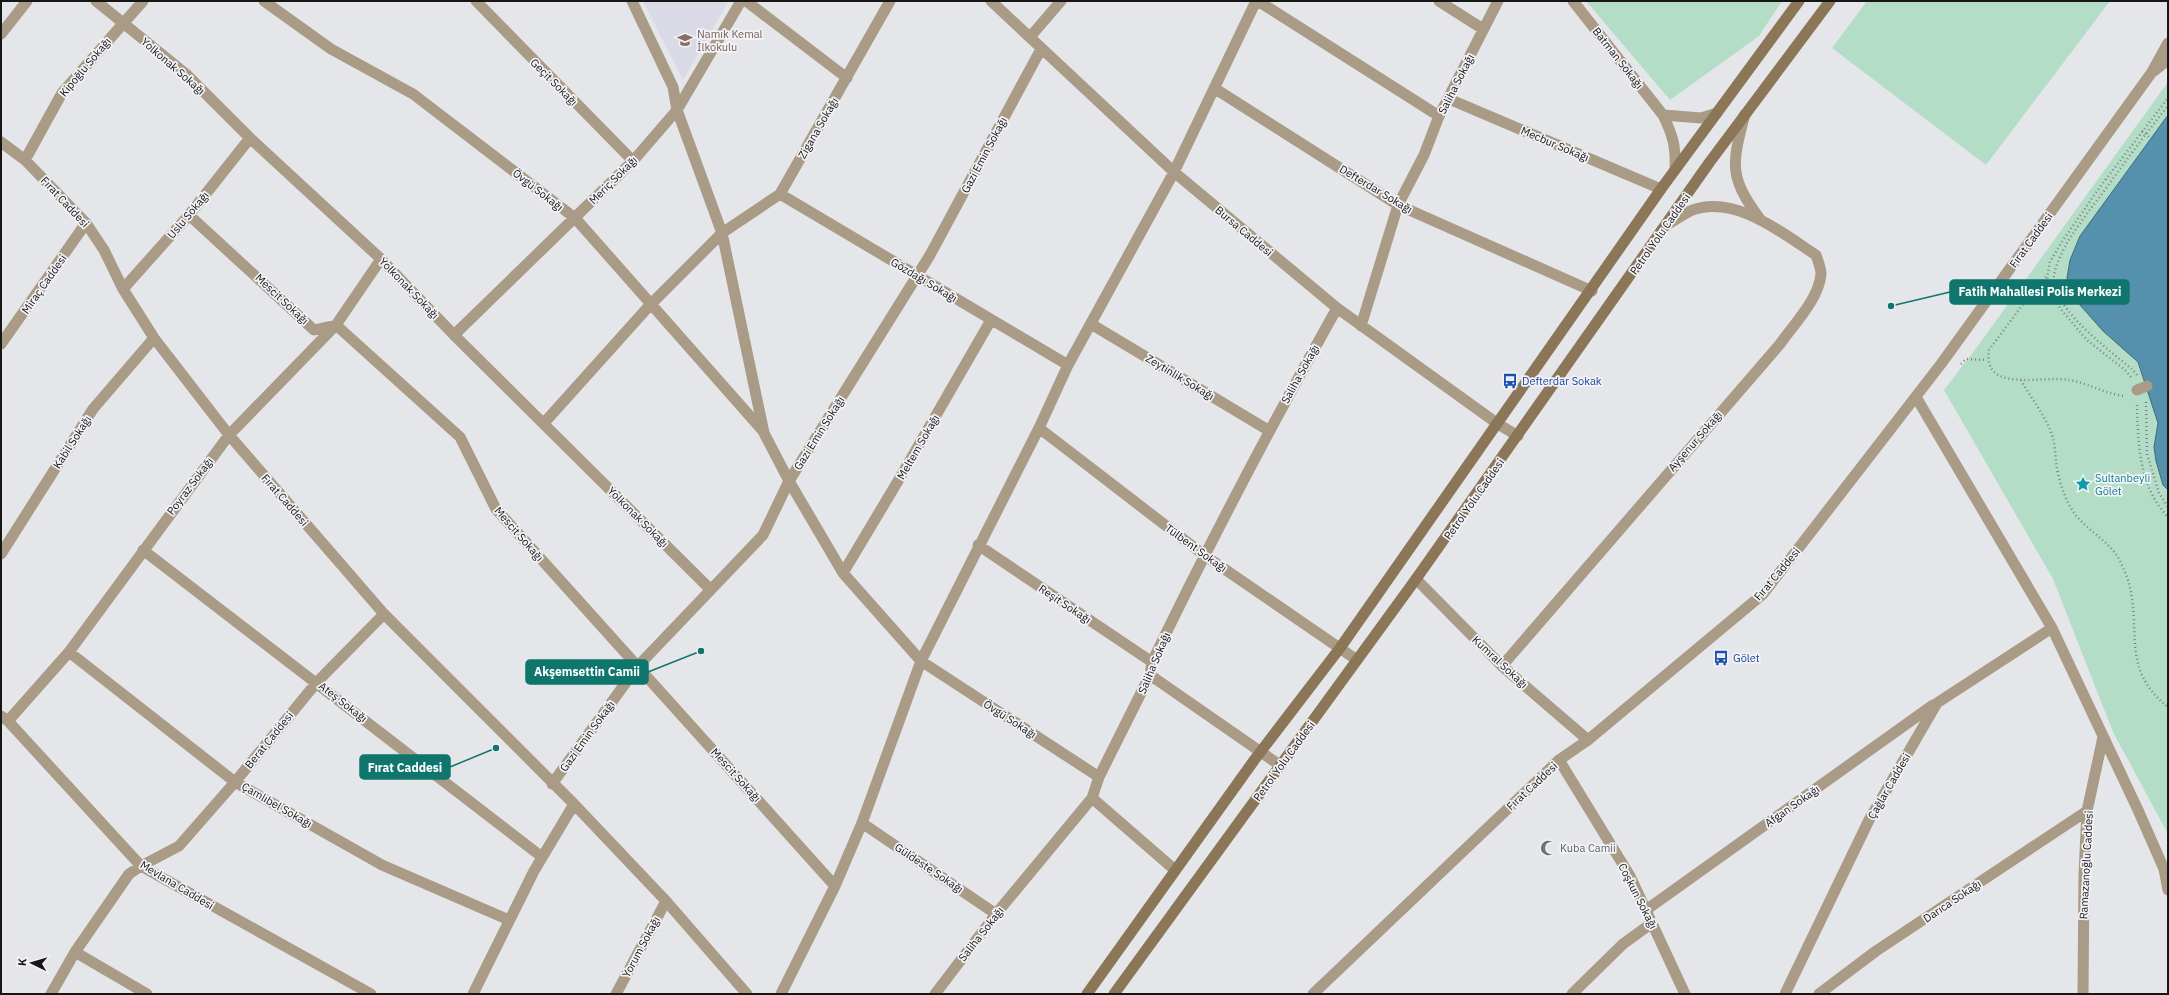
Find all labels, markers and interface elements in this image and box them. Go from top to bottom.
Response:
street label: Batman Sokağı [1590,25,1646,91]
place label: Namık Kemal İlkokulu [697,27,763,54]
school or university icon: Namık Kemal İlkokulu [676,31,694,49]
street label: Yolkonak Sokağı [138,34,208,98]
street label: Kipoğlu Sokağı [56,35,114,99]
street label: Saliha Sokağı [1435,52,1477,116]
street label: Geçit Sokağı [527,55,581,109]
street label: Zigana Sokağı [795,95,841,161]
street label: Gazi Emin Sokağı [958,114,1010,196]
street label: Mecbur Sokağı [1519,123,1591,165]
street label: Meriç Sokağı [586,153,640,207]
street label: Defterdar Sokağı [1337,162,1415,216]
street label: Övgü Sokağı [510,166,566,214]
street label: Fırat Caddesi [38,174,92,230]
street label: Uslu Sokağı [164,189,212,241]
street label: Petrol Yolu Caddesi [1627,191,1693,277]
street label: Bursa Caddesi [1212,203,1276,259]
street label: Fırat Caddesi [2006,210,2056,270]
street label: Miraç Caddesi [18,252,70,316]
street label: Yolkonak Sokağı [376,254,442,322]
street label: Gözdağı Sokağı [888,255,960,305]
street label: Mescit Sokağı [252,271,312,327]
callout: Fatih Mahallesi Polis Merkezi [1950,280,2129,304]
text: Fatih Mahallesi Polis Merkezi [1959,284,2121,299]
street label: Saliha Sokağı [1278,342,1322,406]
street label: Zeytinlik Sokağı [1143,351,1217,403]
bus stop icon: Defterdar Sokak [1501,372,1519,390]
place label: Defterdar Sokak [1522,374,1602,388]
street label: Gazi Emin Sokağı [791,394,847,472]
street label: Ayşenur Sokağı [1665,408,1725,474]
street label: Meltem Sokağı [894,412,942,482]
street label: Kabil Sokağı [50,413,94,471]
street label: Poyraz Sokağı [164,454,216,518]
street label: Petrol Yolu Caddesi [1441,456,1507,542]
street label: Fırat Caddesi [259,471,311,529]
place label: Sultanbeyli Gölet [2095,471,2150,498]
place icon: Sultanbeyli Gölet [2074,475,2092,493]
street label: Yolkonak Sokağı [605,484,671,550]
street label: Mescit Sokağı [491,504,547,564]
street label: Tülbent Sokağı [1162,521,1230,575]
street label: Fırat Caddesi [1751,545,1803,603]
street label: Reşit Sokağı [1036,581,1094,627]
street label: Saliha Sokağı [1135,630,1173,696]
street label: Kumral Sokağı [1469,633,1531,691]
bus stop icon: Gölet [1712,649,1730,667]
place label: Gölet [1733,651,1760,665]
callout: Akşemsettin Camii [526,660,648,684]
text: Akşemsettin Camii [534,664,640,679]
street label: Ateş Sokağı [316,679,370,725]
street label: Övgü Sokağı [981,697,1039,741]
street label: Gazi Emin Sokağı [557,698,617,774]
street label: Berat Caddesi [242,709,296,771]
street label: Petrol Yolu Caddesi [1250,718,1318,804]
street label: Mescit Sokağı [708,745,764,805]
street label: Çağlar Caddesi [1865,751,1913,821]
callout: Fırat Caddesi [360,755,450,779]
street label: Fırat Caddesi [1504,759,1560,813]
text: Fırat Caddesi [368,760,442,775]
street label: Çamlıbel Sokağı [239,779,315,831]
street label: Afgan Sokağı [1762,782,1822,830]
street label: Ramazanoğlu Caddesi [2076,810,2096,920]
mosque icon: Kuba Camii [1539,839,1557,857]
street label: Güldeste Sokağı [892,840,966,896]
place label: Kuba Camii [1560,841,1616,855]
street label: Mevlana Caddesi [138,857,216,913]
street label: Coşkun Sokağı [1615,861,1661,931]
street label: Darıca Sokağı [1920,877,1984,925]
street label: Saliha Sokağı [955,904,1007,964]
street label: Yorum Sokağı [619,914,663,980]
north arrow [12,943,52,983]
text: K [15,957,29,967]

